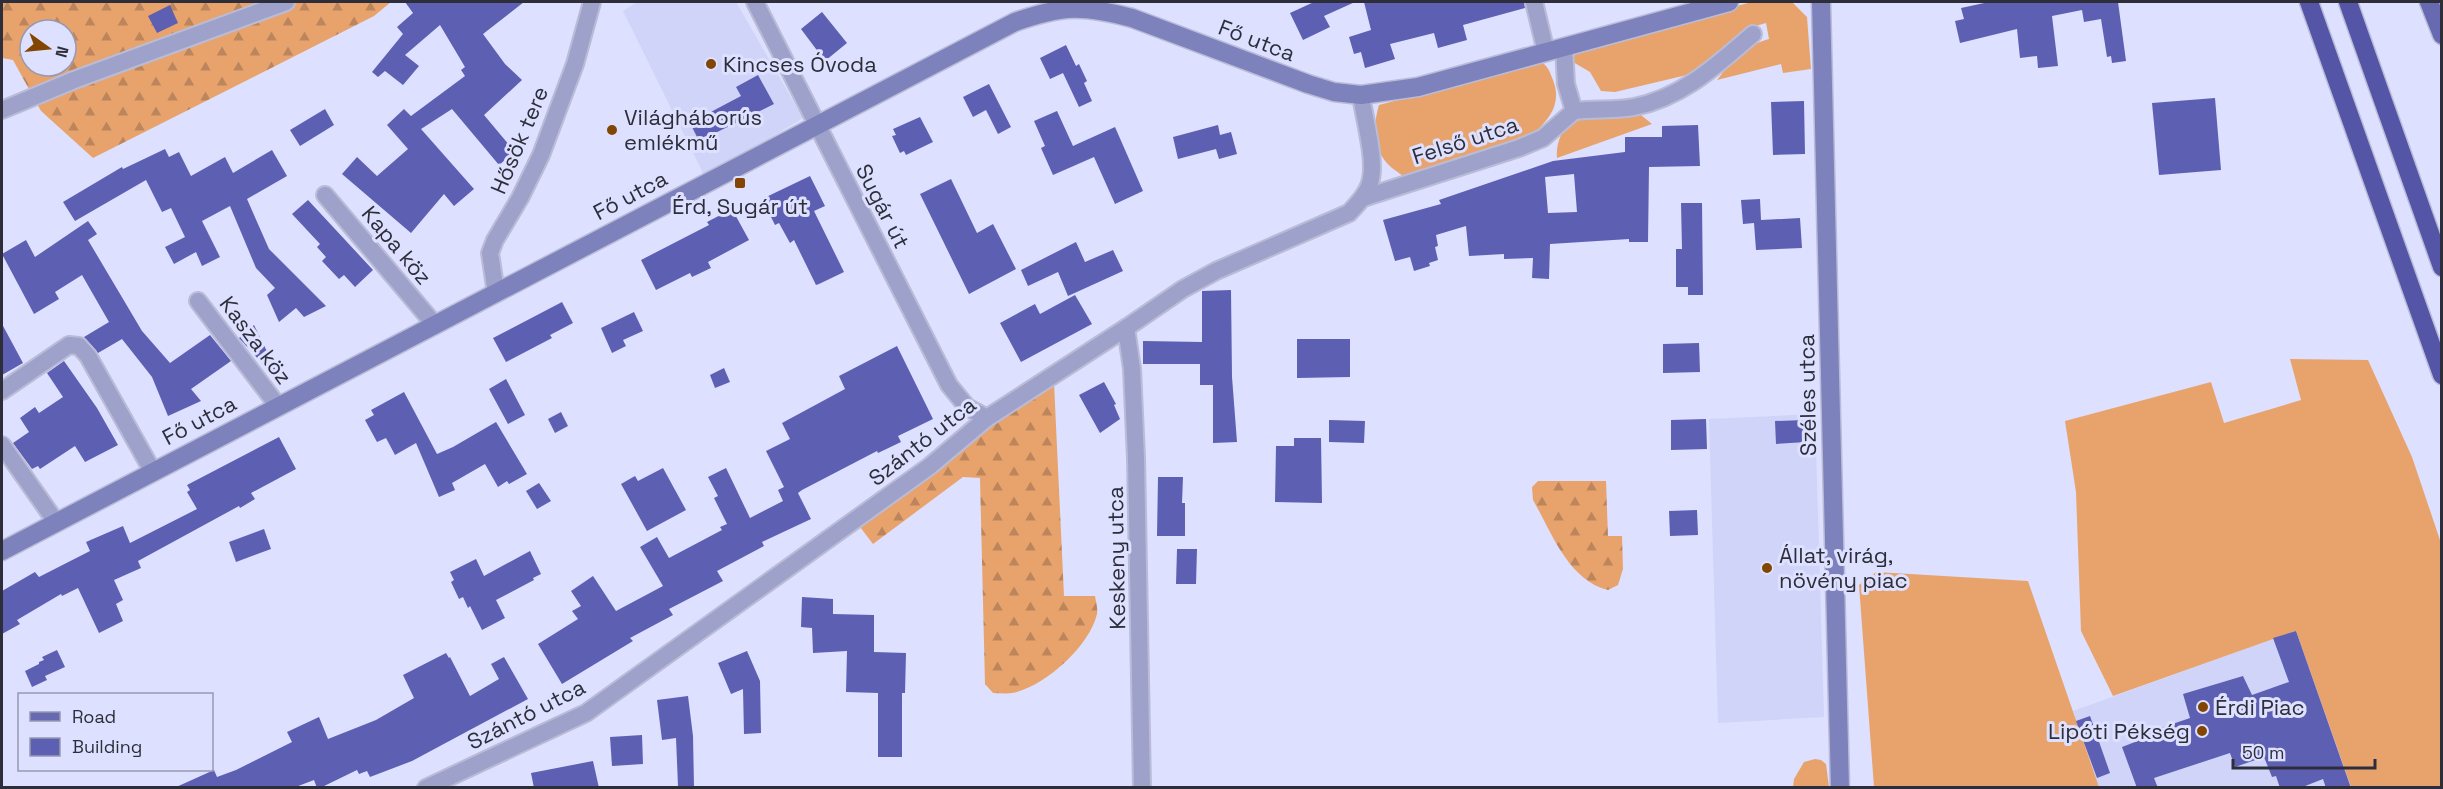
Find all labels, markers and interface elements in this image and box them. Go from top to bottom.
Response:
street label: Fő utca [1215,13,1300,68]
north arrow [18,18,78,78]
text: N [50,44,74,60]
place label: Kincses Óvoda [723,50,877,78]
marker: Kincses Óvoda [704,57,718,71]
street label: Hősök tere [484,82,554,198]
place label: Világháborús emlékmű [624,103,762,156]
street label: Felső utca [1408,110,1522,170]
marker: Világháborús emlékmű [605,123,619,137]
street label: Sugár út [850,159,916,253]
street label: Fő utca [588,164,672,226]
marker: Érd, Sugár út [733,176,747,190]
place label: Érd, Sugár út [672,192,808,220]
street label: Kapa köz [356,200,438,290]
street label: Kasza köz [214,290,298,390]
street label: Széles utca [1792,333,1822,456]
street label: Fő utca [157,389,241,451]
street label: Szántó utca [863,390,982,492]
street label: Keskeny utca [1101,486,1131,630]
place label: Állat, virág, növény piac [1779,541,1908,594]
marker: Állat, virág, növény piac [1760,561,1774,575]
street label: Szántó utca [462,672,590,756]
legend [18,693,213,771]
place label: Érdi Piac [2215,693,2305,721]
marker: Érdi Piac [2196,700,2210,714]
text: Road [72,705,116,728]
place label: Lipóti Pékség [2048,717,2190,745]
marker: Lipóti Pékség [2195,724,2209,738]
scale bar [2233,732,2376,770]
text: Building [72,735,142,758]
text: 50 m [2242,741,2284,764]

